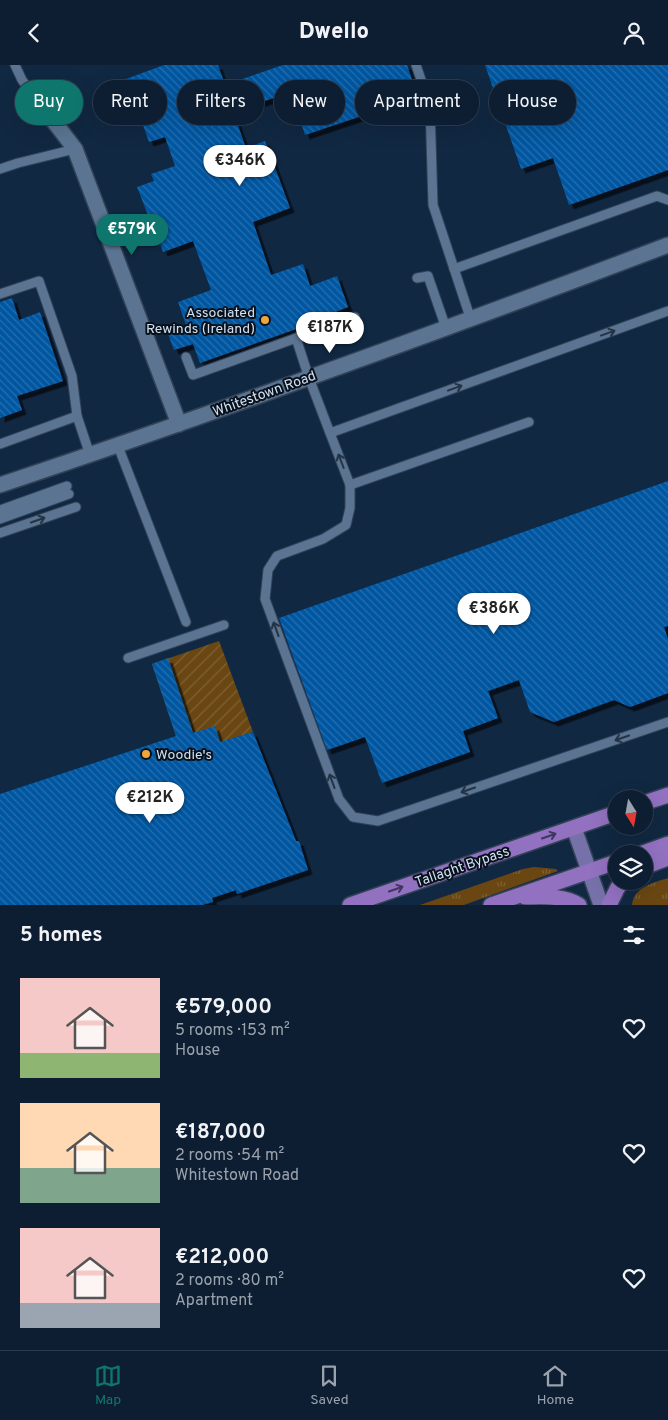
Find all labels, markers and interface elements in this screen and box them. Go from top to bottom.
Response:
icon: back [20,19,48,47]
text: Dwello [299,19,369,46]
icon: person [620,19,648,47]
chip: Buy [15,80,83,125]
chip: Rent [93,80,167,125]
chip: Filters [177,80,264,125]
chip: New [274,80,345,125]
chip: Apartment [355,80,479,125]
chip: House [489,80,576,125]
pin: €346K [205,145,275,187]
text: €346K [214,151,266,171]
pin: €579K [97,213,167,256]
text: €579K [107,220,157,240]
place label: Associated Rewinds (Ireland) [146,305,255,338]
pin: €187K [295,311,365,354]
marker: Associated Rewinds (Ireland) [259,314,271,326]
text: €187K [307,318,353,338]
one-way arrow [599,328,615,337]
street label: Whitestown Road [211,368,318,421]
one-way arrow [447,383,462,392]
one-way arrow [336,454,345,469]
one-way arrow [30,515,45,524]
pin: €386K [459,593,529,635]
text: €386K [469,599,519,619]
one-way arrow [271,621,280,637]
one-way arrow [615,734,630,743]
place label: Woodie's [156,747,212,764]
marker: Woodie's [140,748,152,760]
one-way arrow [327,774,336,789]
pin: €212K [115,781,185,824]
one-way arrow [460,786,476,796]
text: €212K [126,788,174,808]
north arrow [608,790,652,835]
map controls [608,790,653,890]
one-way arrow [541,831,557,840]
street label: Tallaght Bypass [413,843,512,892]
button: layers [608,845,653,890]
one-way arrow [387,884,403,893]
icon: filters [620,921,648,949]
text: 5 homes [20,922,103,949]
text: €579,000 [175,994,272,1021]
icon: home [60,998,120,1058]
icon: heart [620,1014,648,1042]
text: 5 rooms · 153 m² [175,1021,290,1041]
text: House [175,1041,220,1061]
text: €187,000 [175,1119,266,1146]
icon: home [60,1123,120,1183]
icon: heart [620,1139,648,1167]
text: 2 rooms · 54 m² [175,1146,284,1166]
text: Whitestown Road [175,1166,299,1186]
text: €212,000 [175,1244,269,1271]
icon: home [60,1248,120,1308]
icon: heart [620,1264,648,1292]
text: 2 rooms · 80 m² [175,1271,284,1291]
text: Apartment [175,1291,253,1311]
tab: Map [94,1362,122,1409]
tab: Saved [310,1362,349,1409]
tab: Home [537,1362,574,1409]

